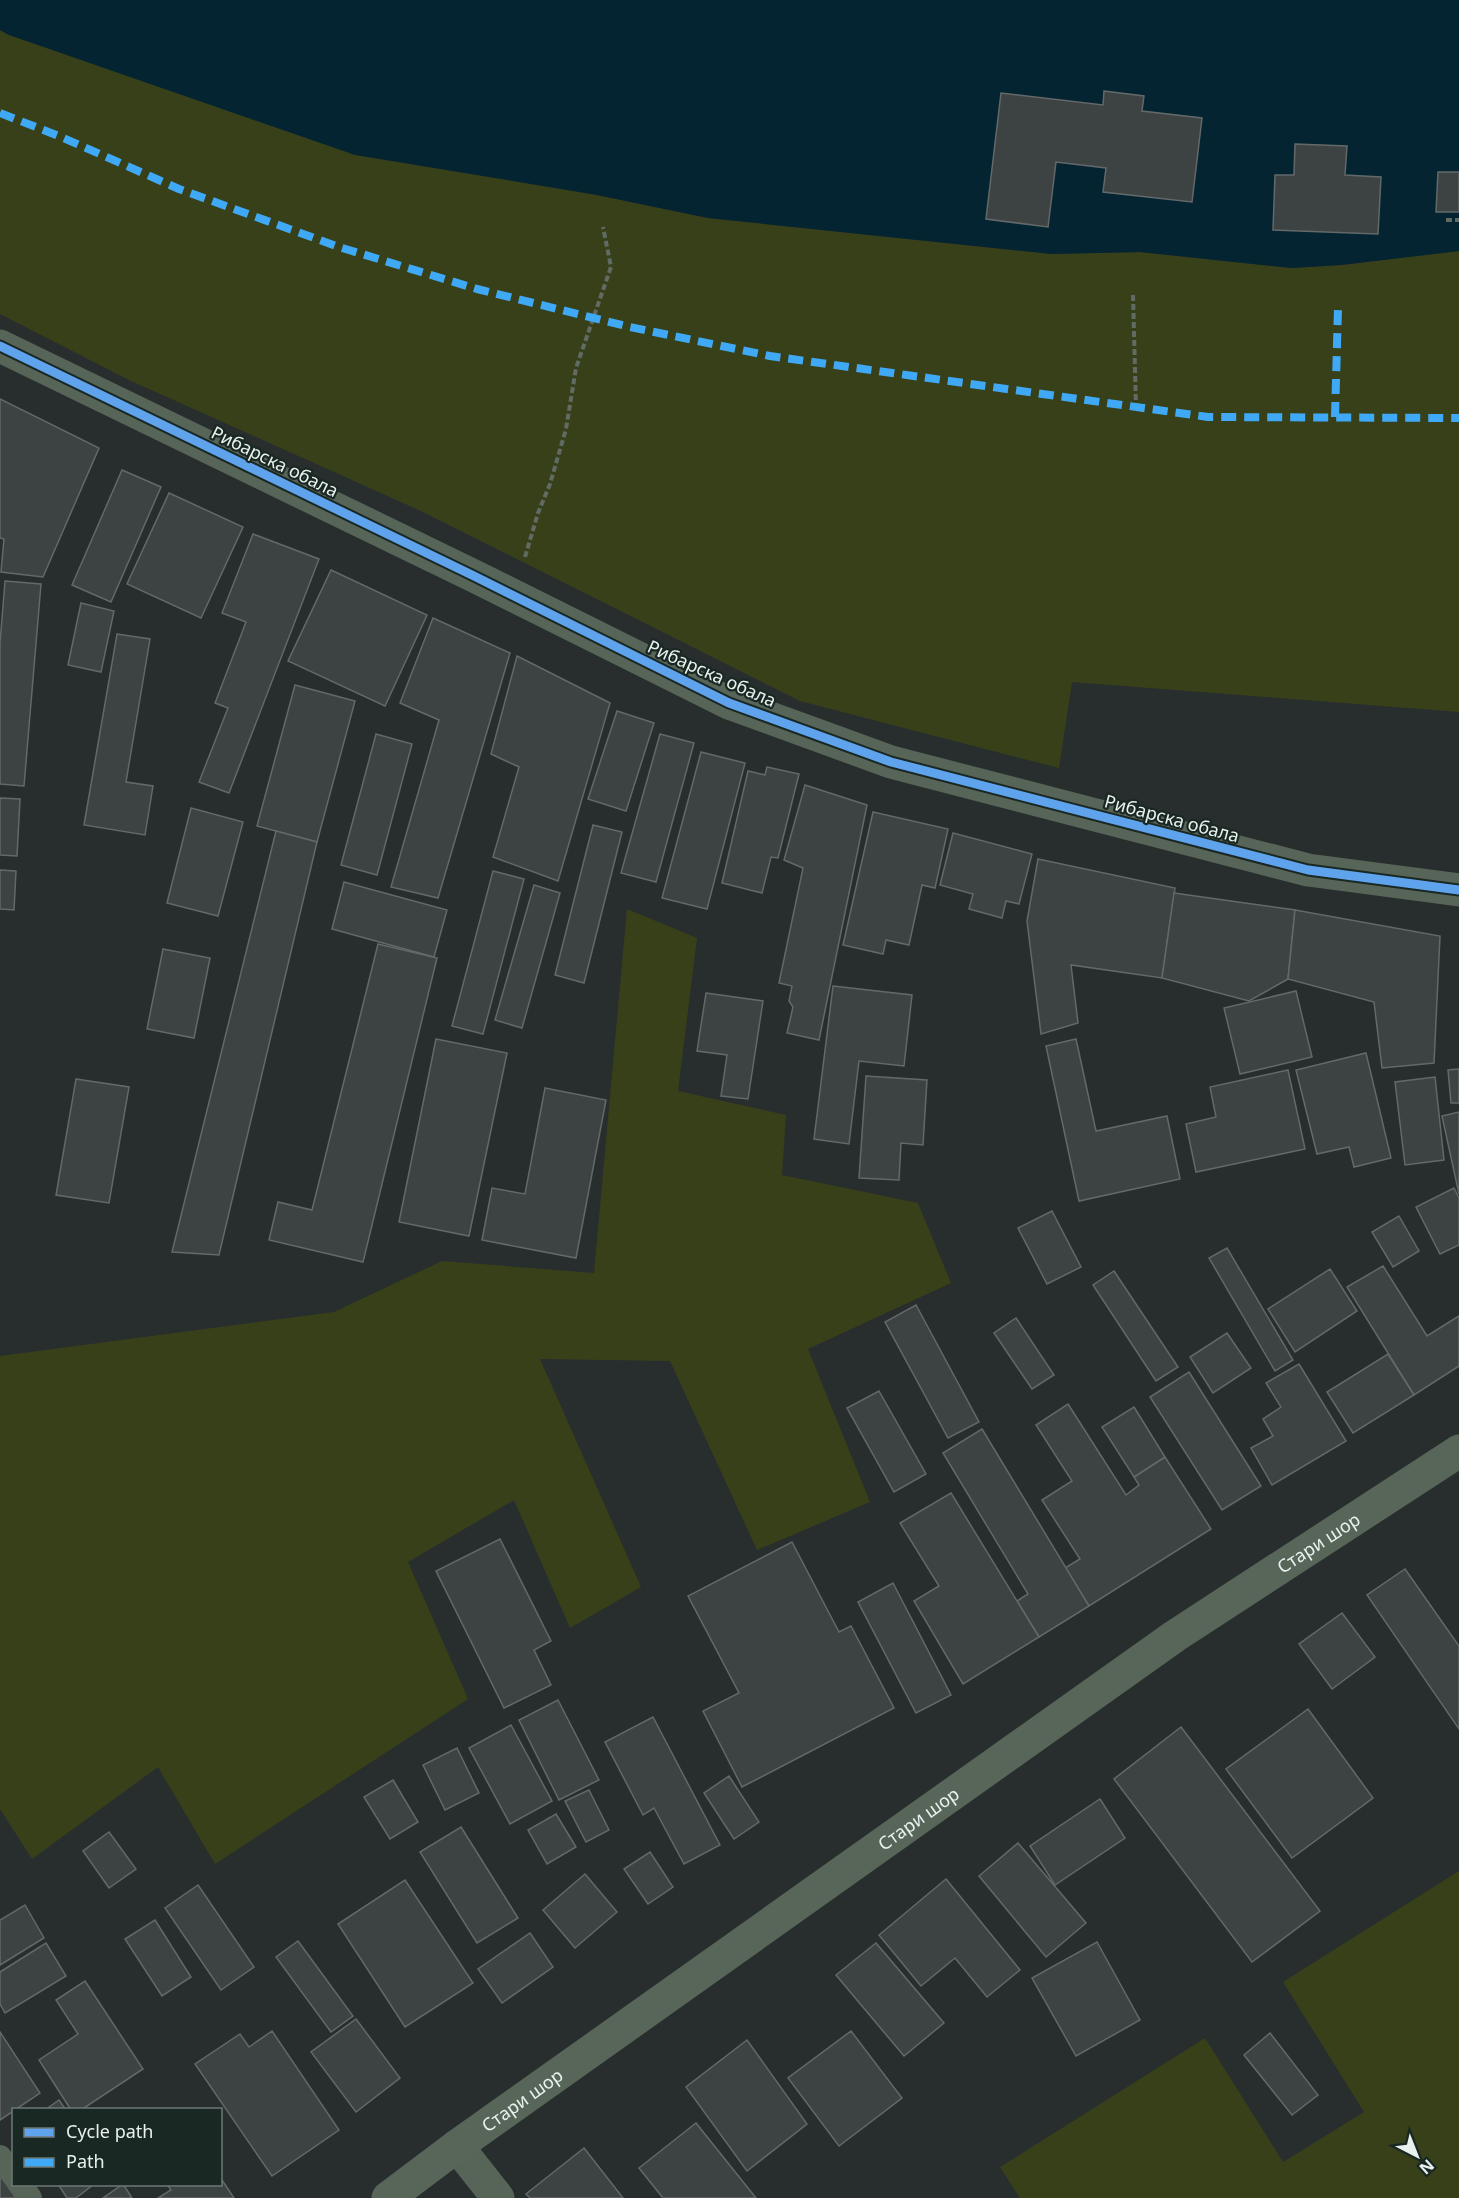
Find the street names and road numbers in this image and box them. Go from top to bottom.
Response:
street label: Рибарска обала [207,420,343,502]
street label: Рибарска обала [644,634,780,712]
street label: Рибарска обала [1102,788,1242,848]
street label: Стари шор [1272,1507,1364,1579]
street label: Стари шор [873,1781,964,1856]
street label: Стари шор [476,2063,567,2137]

